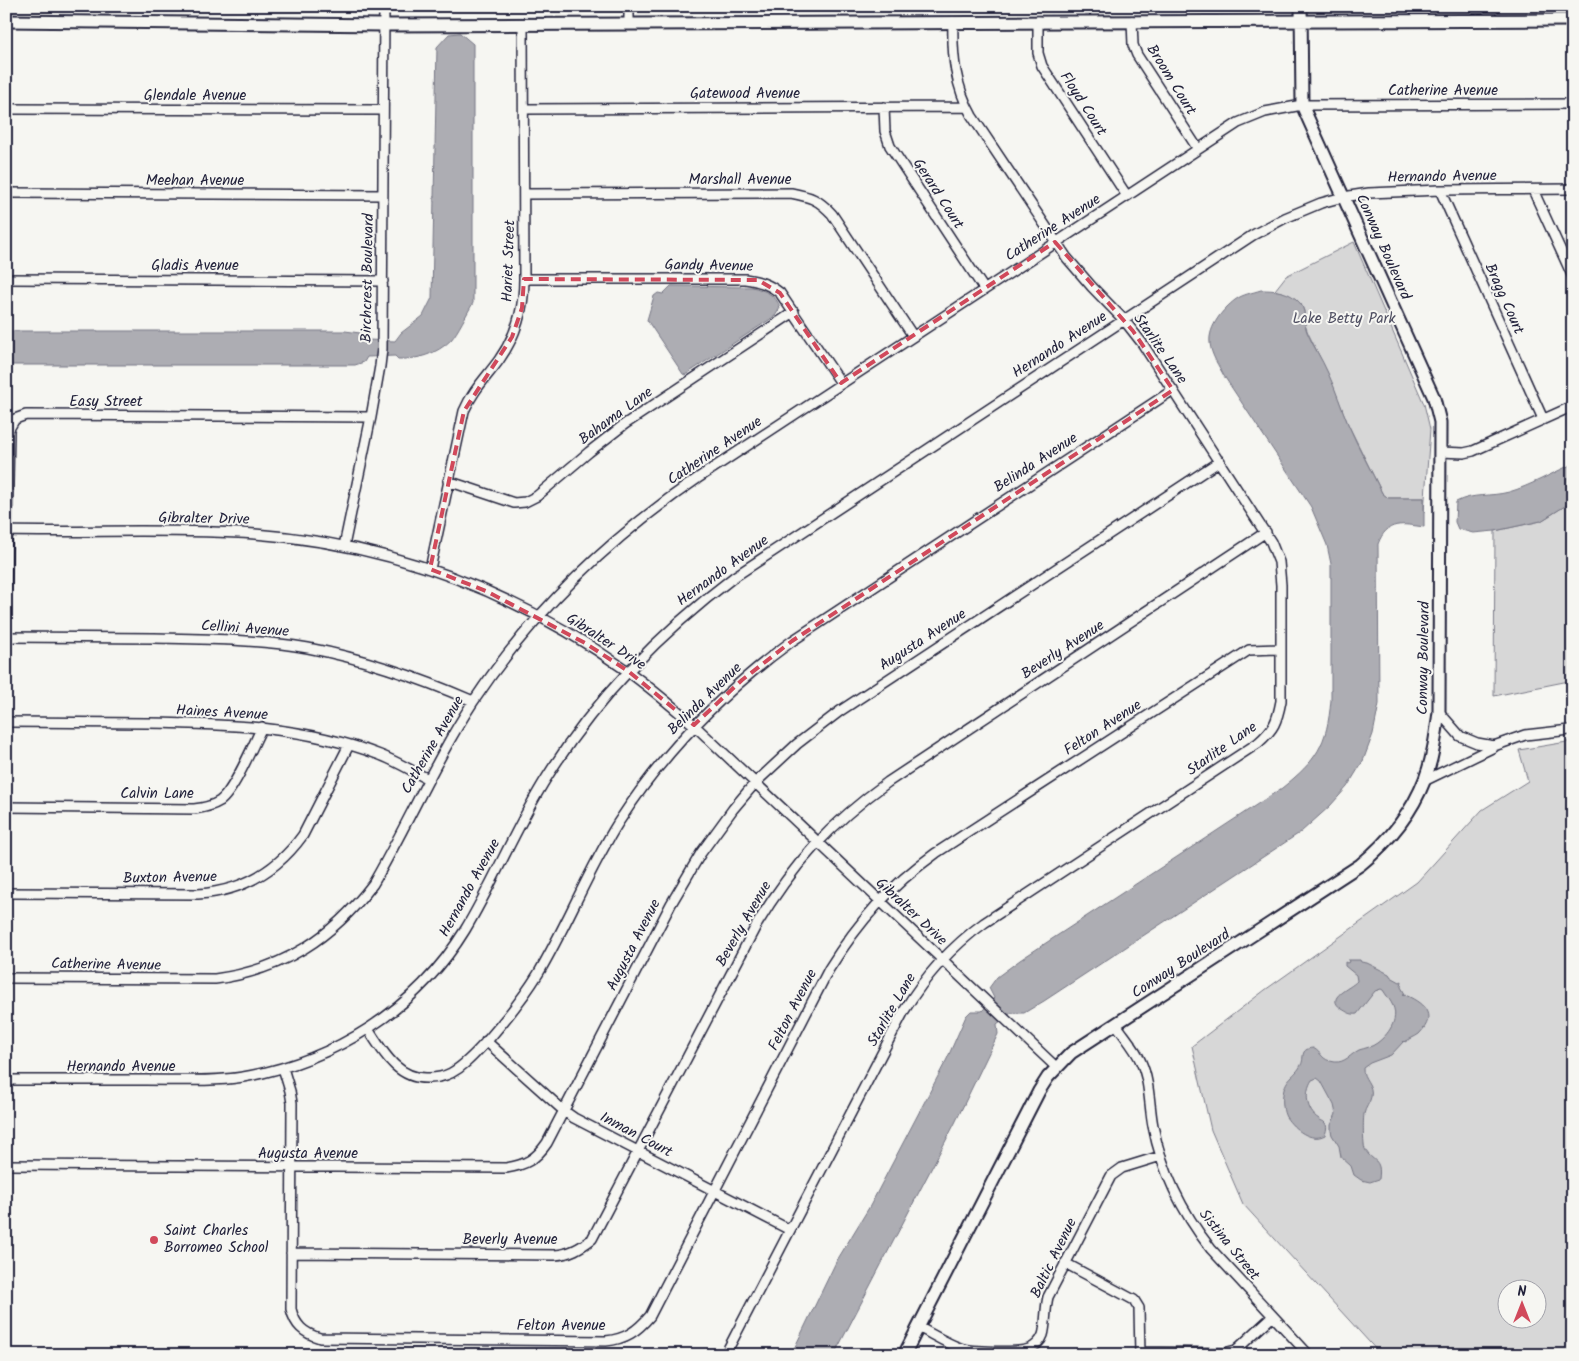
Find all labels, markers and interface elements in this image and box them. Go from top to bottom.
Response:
street label: Broom Court [1140,40,1202,120]
street label: Floyd Court [1053,67,1113,141]
street label: Catherine Avenue [1388,79,1498,103]
street label: Gatewood Avenue [690,82,800,106]
street label: Glendale Avenue [144,84,247,108]
street label: Gerard Court [906,154,970,234]
street label: Hernando Avenue [1387,164,1497,190]
street label: Marshall Avenue [689,168,792,192]
street label: Meehan Avenue [146,169,245,193]
street label: Catherine Avenue [1000,188,1106,268]
street label: Conway Boulevard [1349,190,1417,304]
street label: Birchcrest Boulevard [355,213,381,343]
street label: Hariet Street [496,219,522,303]
street label: Gandy Avenue [664,253,754,279]
street label: Gladis Avenue [151,254,239,278]
street label: Bragg Court [1478,260,1530,339]
street label: Hernando Avenue [1008,305,1113,385]
park label: Lake Betty Park [1292,307,1397,331]
street label: Starlite Lane [1127,309,1193,389]
street label: Bahama Lane [574,381,658,451]
street label: Easy Street [69,390,143,414]
street label: Catherine Avenue [663,410,768,492]
street label: Belinda Avenue [989,427,1083,499]
street label: Gibralter Drive [158,506,250,532]
street label: Hernando Avenue [672,529,774,613]
street label: Conway Boulevard [1411,600,1437,715]
street label: Augusta Avenue [874,603,972,677]
street label: Gibralter Drive [561,607,651,677]
street label: Cellini Avenue [200,614,290,644]
street label: Beverly Avenue [1017,614,1110,686]
street label: Belinda Avenue [662,657,748,741]
street label: Catherine Avenue [395,691,471,799]
street label: Felton Avenue [1059,694,1147,762]
street label: Haines Avenue [175,699,269,727]
street label: Starlite Lane [1182,716,1262,782]
street label: Calvin Lane [120,782,194,806]
street label: Hernando Avenue [433,834,507,942]
street label: Buxton Avenue [123,865,217,891]
street label: Gibralter Drive [869,872,953,952]
street label: Beverly Avenue [710,877,778,971]
street label: Augusta Avenue [601,895,668,995]
street label: Conway Boulevard [1127,923,1236,1005]
street label: Catherine Avenue [51,952,161,978]
street label: Felton Avenue [762,965,824,1055]
street label: Starlite Lane [861,968,923,1051]
street label: Hernando Avenue [66,1055,176,1079]
street label: Inman Court [595,1106,677,1164]
street label: Augusta Avenue [258,1142,358,1166]
street label: Sistina Street [1192,1204,1266,1286]
street label: Baltic Avenue [1024,1214,1084,1302]
place label: Saint Charles Borromeo School [164,1219,269,1260]
street label: Beverly Avenue [462,1228,558,1252]
marker: Saint Charles Borromeo School [148,1234,160,1246]
north arrow [1496,1278,1546,1328]
text: N [1518,1281,1527,1303]
street label: Felton Avenue [516,1314,606,1338]

